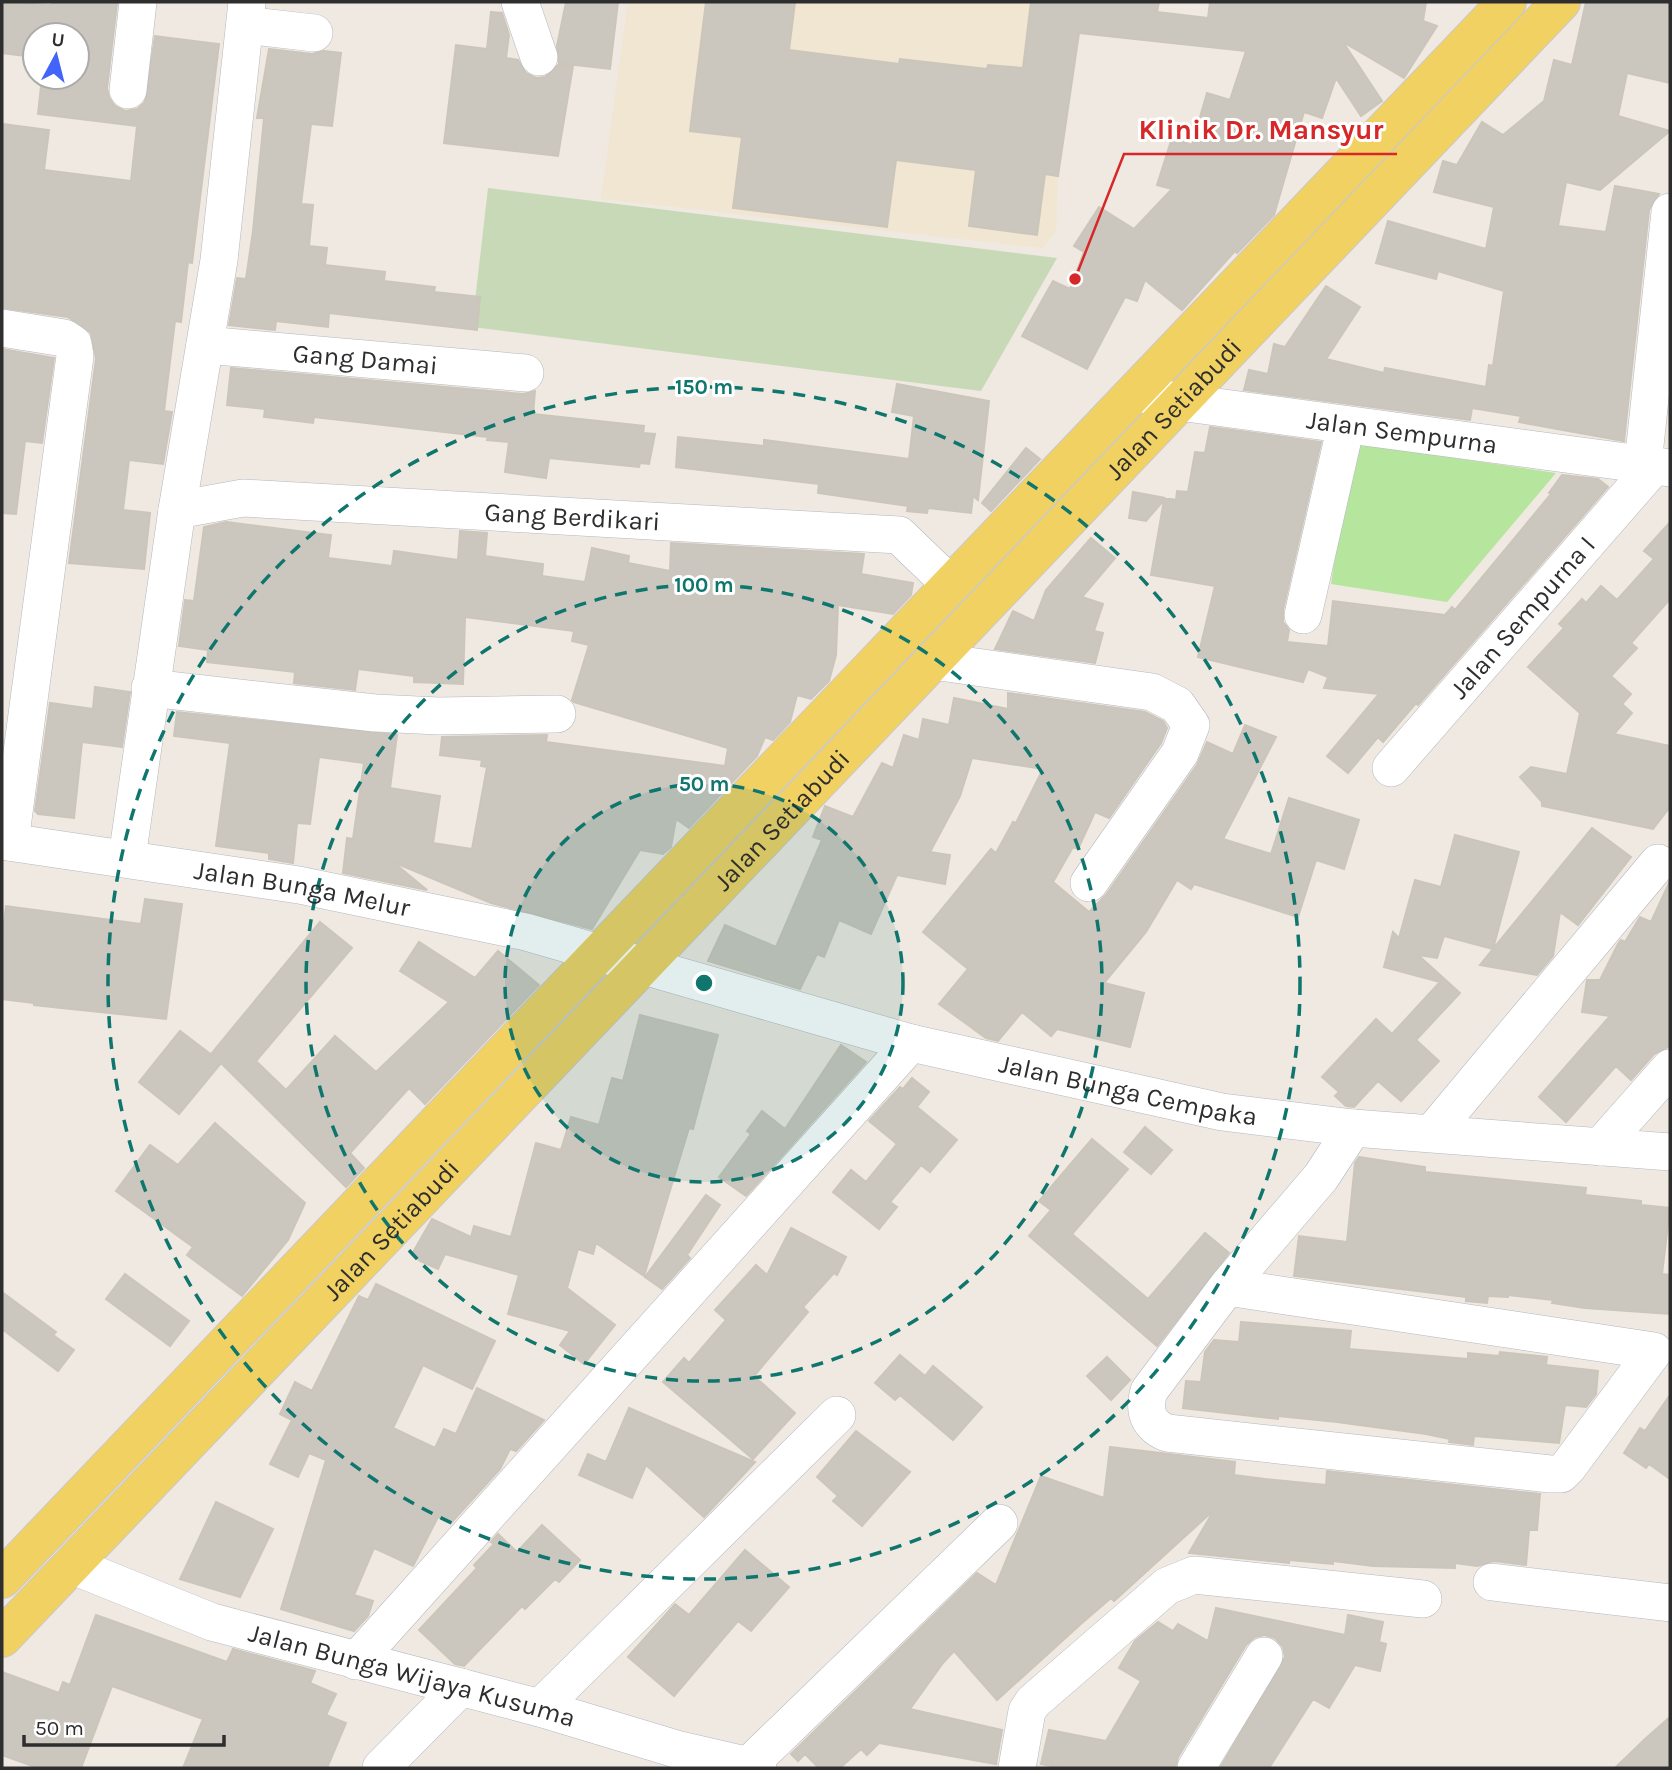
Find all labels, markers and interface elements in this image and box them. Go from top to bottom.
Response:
north arrow [21,21,91,91]
text: U [50,28,66,52]
callout: Klinik Dr. Mansyur [1124,105,1397,154]
text: Klinik Dr. Mansyur [1139,113,1383,146]
street label: Jalan Setiabudi [1099,332,1248,486]
street label: Gang Damai [291,338,439,381]
text: 150 m [675,375,733,399]
street label: Jalan Sempurna [1305,404,1499,461]
street label: Gang Berdikari [484,497,661,538]
street label: Jalan Sempurna I [1444,530,1602,705]
text: 100 m [674,573,734,597]
street label: Jalan Setiabudi [707,743,856,897]
text: 50 m [679,772,729,796]
street label: Jalan Bunga Melur [192,855,414,924]
centre of rings [692,971,716,995]
street label: Jalan Bunga Cempaka [996,1048,1259,1132]
street label: Jalan Setiabudi [317,1153,466,1307]
street label: Jalan Bunga Wijaya Kusuma [245,1617,579,1734]
scale bar [24,1704,224,1748]
text: 50 m [35,1716,84,1740]

